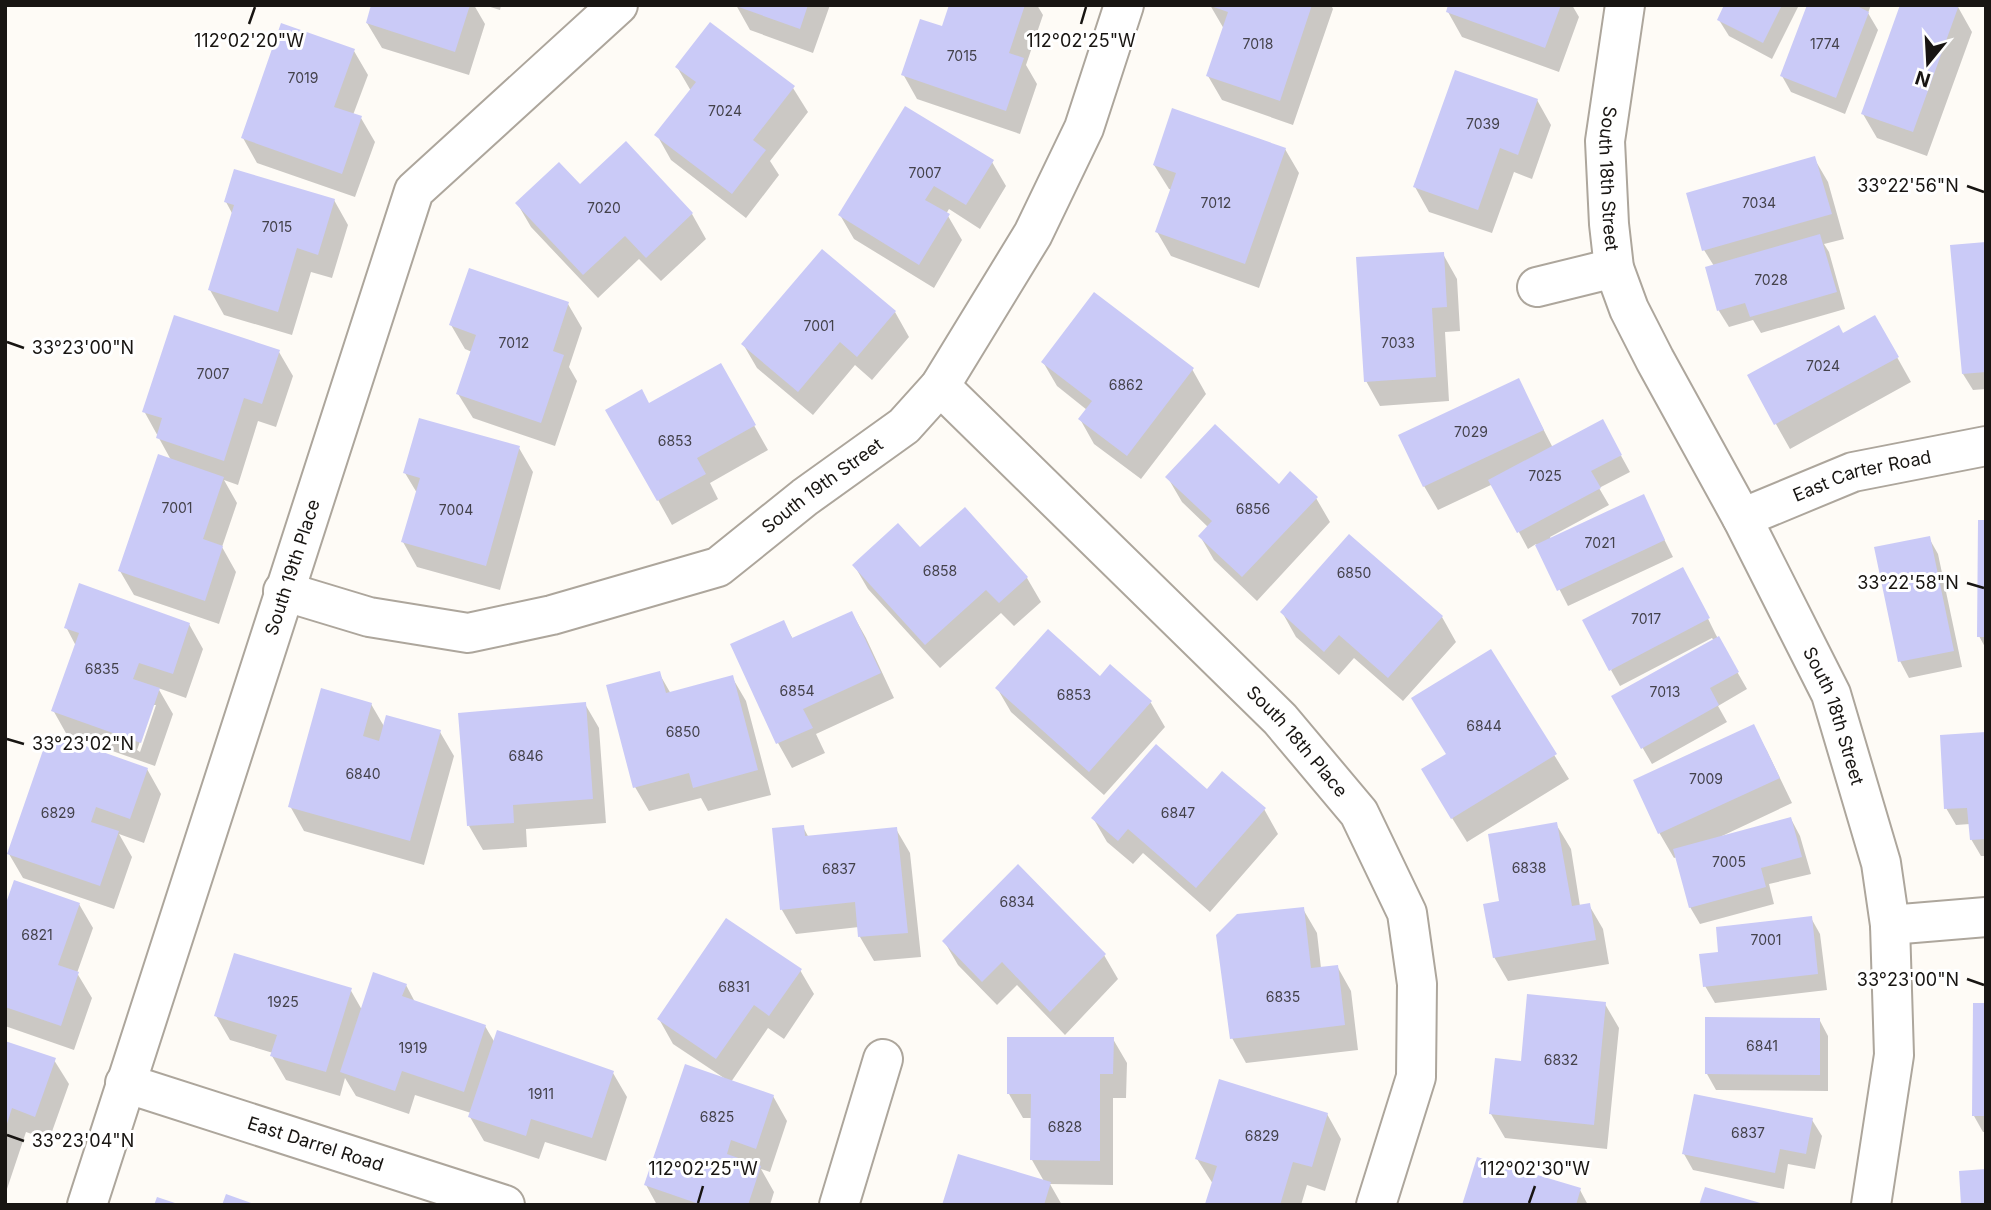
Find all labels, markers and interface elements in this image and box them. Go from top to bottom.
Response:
north arrow [1893,28,1963,98]
text: 112°02'20"W [194,30,304,51]
text: 112°02'25"W [1026,30,1136,51]
house number: 7018 [1243,35,1273,52]
house number: 1774 [1810,35,1840,52]
house number: 7015 [947,47,977,64]
text: N [1912,66,1933,92]
house number: 7019 [288,69,318,86]
house number: 7024 [708,102,742,119]
street label: South 18th Street [1595,105,1623,252]
house number: 7039 [1466,115,1500,132]
house number: 7007 [908,164,942,181]
text: 33°22'56"N [1857,175,1959,196]
house number: 7012 [1201,194,1231,211]
house number: 7034 [1742,194,1776,211]
house number: 7020 [587,199,621,216]
house number: 7015 [262,218,292,235]
house number: 7028 [1754,271,1788,288]
house number: 7001 [803,317,835,334]
house number: 7012 [499,334,529,351]
house number: 7033 [1381,334,1415,351]
text: 33°23'00"N [32,337,134,358]
house number: 7024 [1806,357,1840,374]
house number: 7007 [196,365,230,382]
house number: 6862 [1109,376,1143,393]
house number: 7029 [1454,423,1488,440]
house number: 6853 [658,432,692,449]
street label: South 19th Street [757,434,887,538]
street label: East Carter Road [1790,446,1933,506]
house number: 7025 [1528,467,1562,484]
street label: South 19th Place [260,496,324,638]
house number: 7001 [161,499,193,516]
house number: 6856 [1236,500,1270,517]
house number: 7004 [439,501,473,518]
house number: 7021 [1585,534,1615,551]
house number: 6858 [923,562,957,579]
house number: 6850 [1337,564,1371,581]
text: 33°22'58"N [1857,572,1959,593]
house number: 7017 [1631,610,1661,627]
street label: South 18th Street [1799,643,1868,787]
house number: 6835 [85,660,119,677]
street label: South 18th Place [1243,681,1352,801]
house number: 6854 [780,682,814,699]
house number: 7013 [1650,683,1680,700]
house number: 6853 [1057,686,1091,703]
house number: 6844 [1466,717,1502,734]
house number: 6850 [666,723,700,740]
text: 33°23'02"N [32,733,134,754]
house number: 6846 [508,747,544,764]
house number: 6840 [345,765,381,782]
house number: 7009 [1689,770,1723,787]
house number: 6829 [41,804,75,821]
house number: 6847 [1161,804,1195,821]
house number: 7005 [1712,853,1746,870]
house number: 6838 [1512,859,1546,876]
house number: 6837 [822,860,856,877]
house number: 6834 [999,893,1035,910]
house number: 6821 [21,926,53,943]
house number: 7001 [1750,931,1782,948]
text: 33°23'00"N [1857,969,1959,990]
house number: 6831 [718,978,750,995]
house number: 6835 [1266,988,1300,1005]
house number: 1925 [267,993,299,1010]
house number: 6841 [1746,1037,1778,1054]
house number: 1919 [399,1039,427,1056]
house number: 6832 [1544,1051,1578,1068]
house number: 1911 [528,1085,554,1102]
house number: 6825 [700,1108,734,1125]
street label: East Darrel Road [245,1112,386,1175]
house number: 6828 [1048,1118,1082,1135]
house number: 6837 [1731,1124,1765,1141]
house number: 6829 [1245,1127,1279,1144]
text: 33°23'04"N [32,1130,134,1151]
text: 112°02'25"W [648,1158,758,1179]
text: 112°02'30"W [1480,1158,1590,1179]

